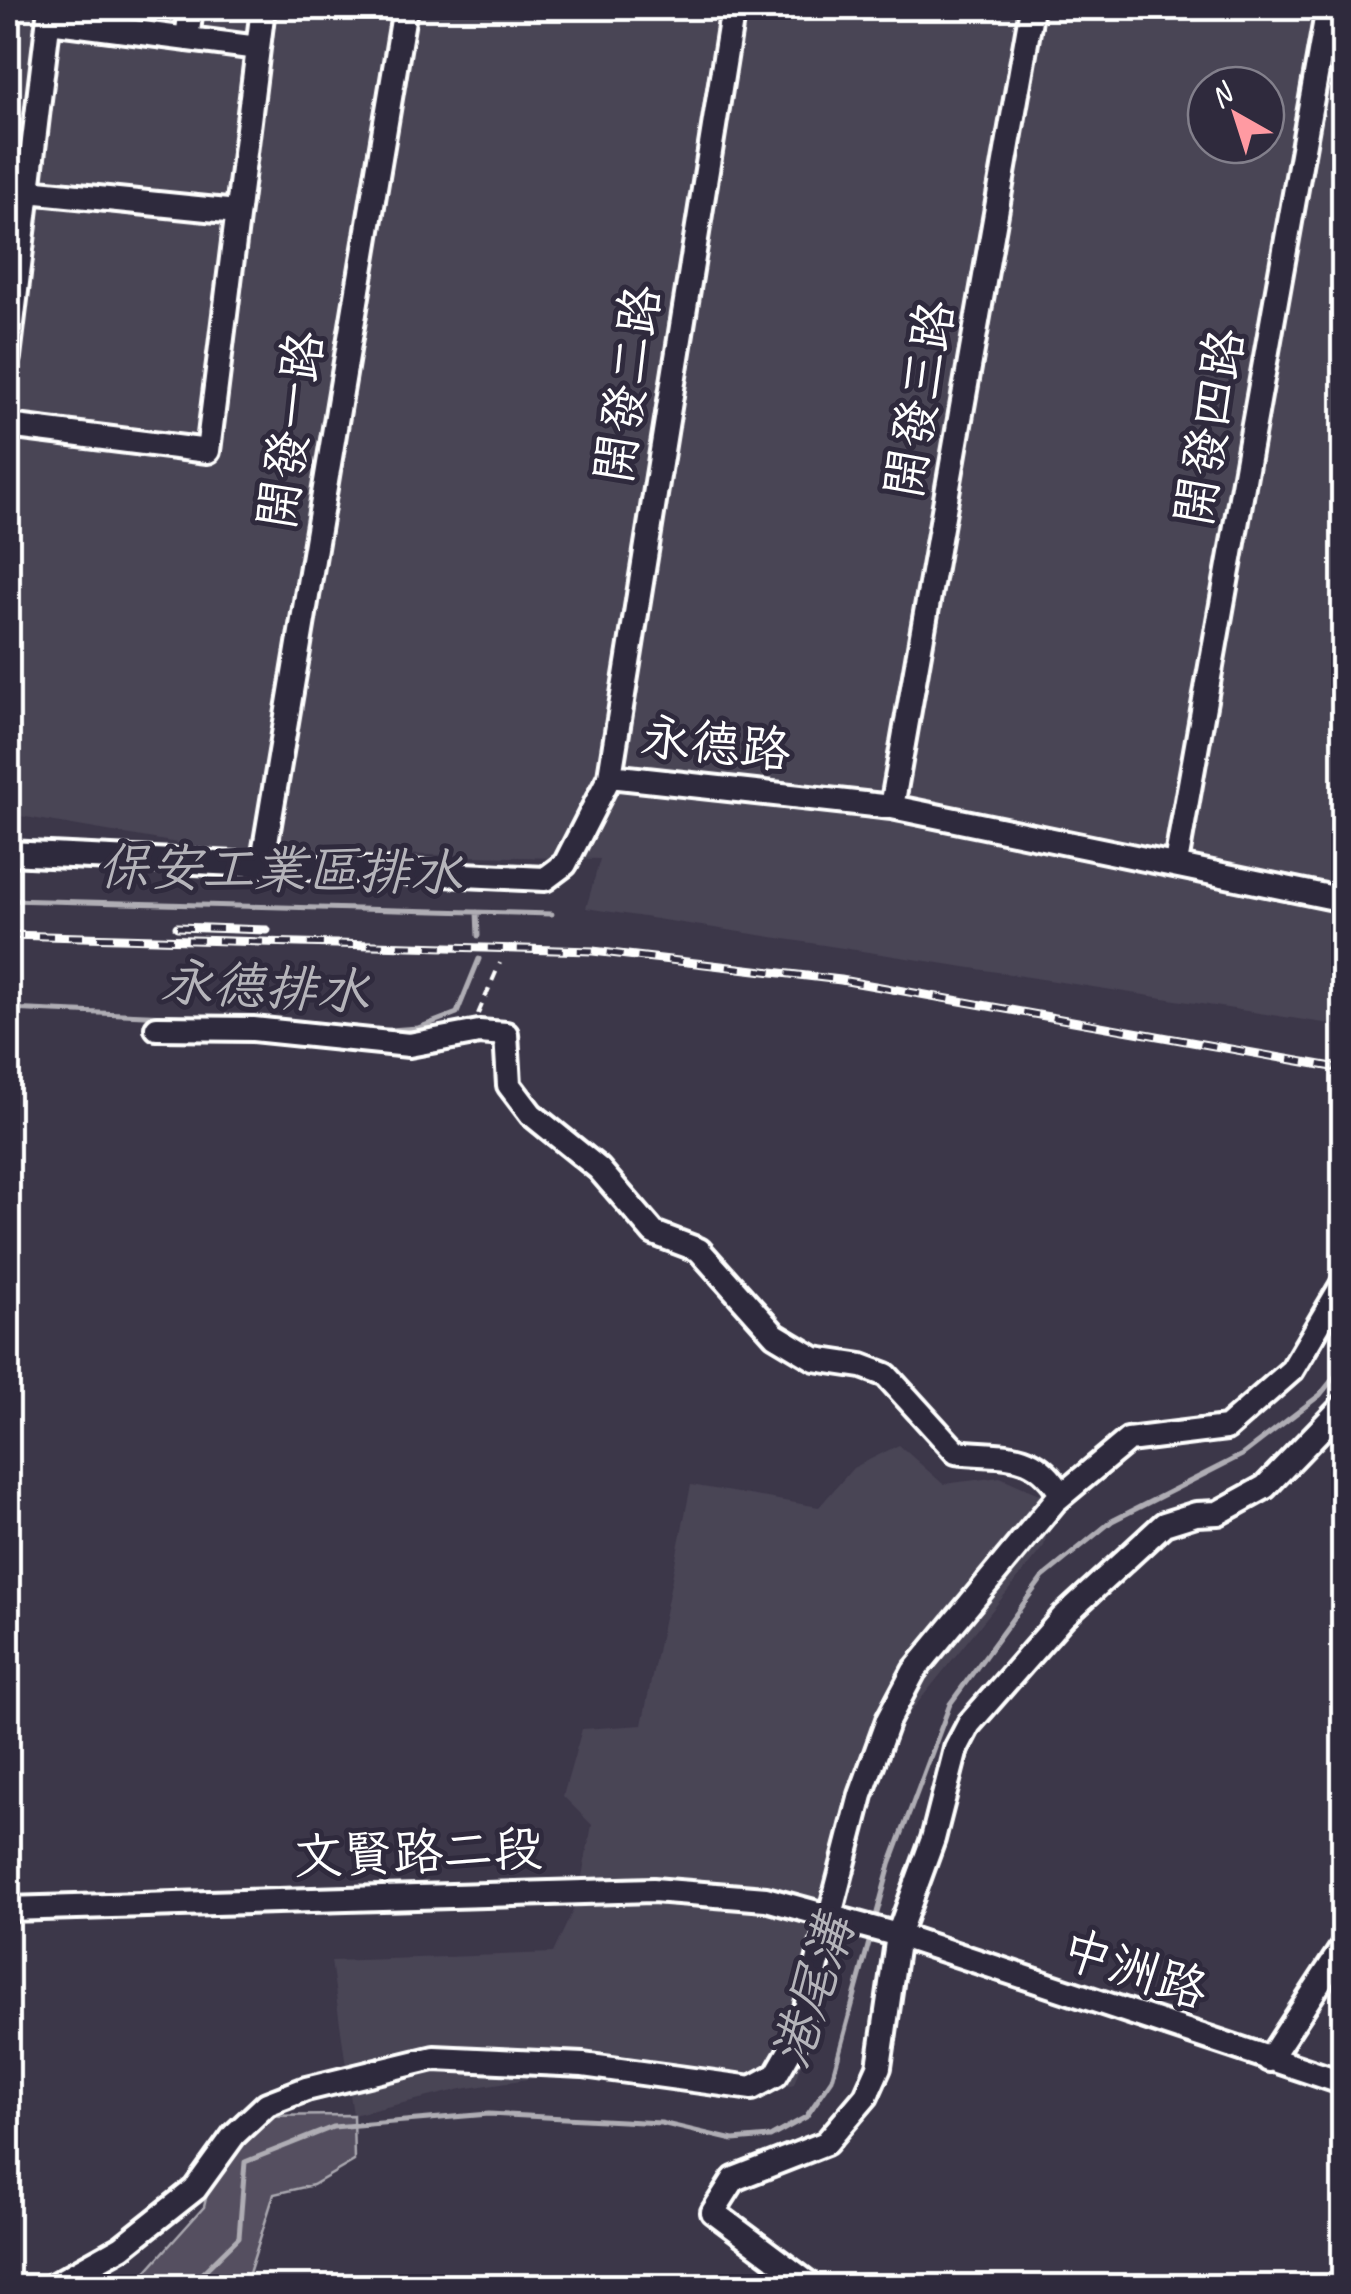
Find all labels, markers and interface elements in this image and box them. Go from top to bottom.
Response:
north arrow [1186,65,1286,165]
text: N [1203,74,1242,115]
street label: 開發二路 [581,281,674,488]
street label: 開發三路 [871,295,968,503]
street label: 開發四路 [1161,323,1258,531]
street label: 開發一路 [244,327,337,534]
street label: 永德路 [638,704,794,783]
water label: 保安工業區排水 [97,834,464,906]
water label: 永德排水 [159,949,372,1025]
street label: 文賢路二段 [292,1817,544,1888]
water label: 港尾溝 [757,1903,870,2076]
street label: 中洲路 [1053,1916,1216,2023]

